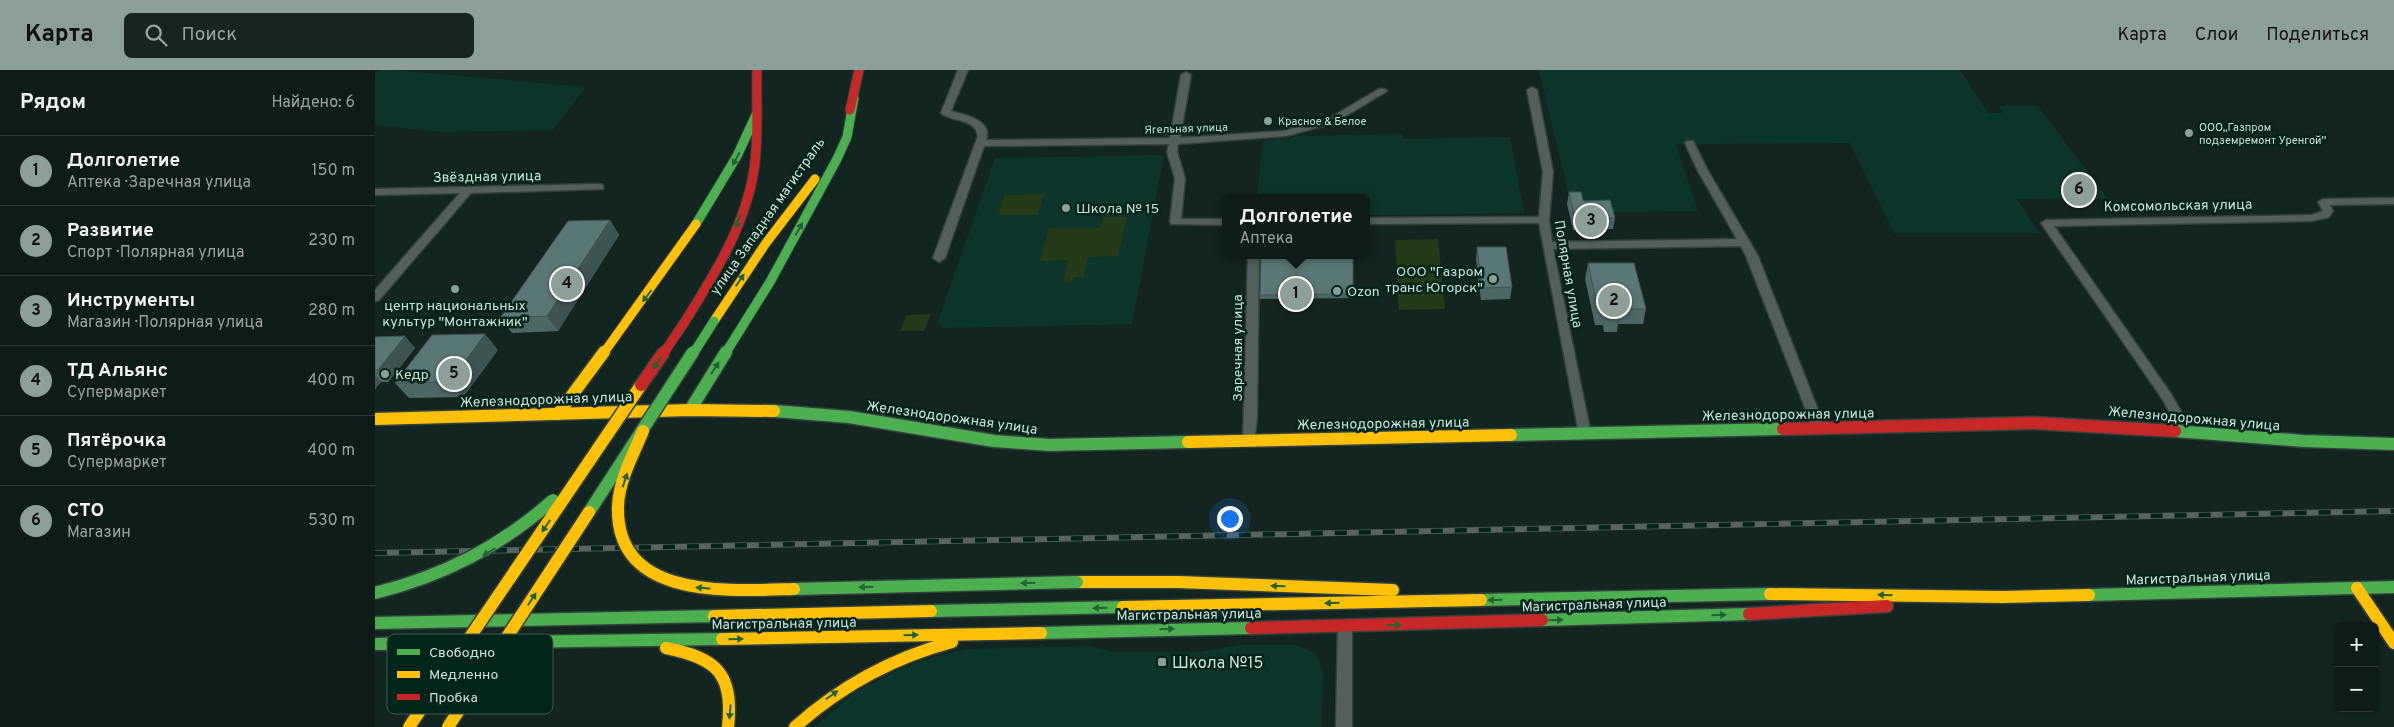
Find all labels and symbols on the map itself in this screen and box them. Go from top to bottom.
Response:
marker: Красное & Белое [1262,115,1274,127]
place label: Красное & Белое [1278,115,1367,129]
street label: Ягельная улица [1144,121,1228,137]
place label: ООО,,Газпром подземремонт Уренгой'' [2199,121,2326,148]
marker: ООО,,Газпром подземремонт Уренгой'' [2183,127,2195,139]
street label: улица Западная магистраль [707,135,829,299]
one-way arrow [732,152,740,167]
street label: Звёздная улица [433,168,541,187]
pin: 6 [2063,171,2095,209]
street label: Комсомольская улица [2104,197,2252,216]
place label: Школа № 15 [1076,201,1159,218]
marker: Школа № 15 [1060,202,1072,214]
pin: 3 [1575,202,1607,240]
one-way arrow [734,214,742,229]
street label: Полярная улица [1550,219,1585,329]
one-way arrow [795,222,803,237]
place label: ООО "Газром транс Югорск" [1385,264,1483,297]
pin: 4 [551,265,583,303]
one-way arrow [735,273,745,287]
marker: ООО "Газром транс Югорск" [1487,273,1499,285]
pin: 1 [1280,275,1312,313]
pin: 2 [1598,282,1630,320]
marker: центр национальных культур "Монтажник" [449,283,461,295]
place label: Ozon [1347,284,1380,301]
marker: Ozon [1331,285,1343,297]
one-way arrow [642,289,653,302]
street label: Заречная улица [1230,294,1247,402]
place label: центр национальных культур "Монтажник" [382,298,528,331]
pin: 5 [438,355,470,393]
one-way arrow [652,356,662,370]
one-way arrow [710,362,720,375]
place label: Кедр [395,367,429,384]
marker: Кедр [379,368,391,380]
street label: Железнодорожная улица [460,389,633,412]
street label: Железнодорожная улица [865,398,1038,439]
street label: Железнодорожная улица [2107,404,2281,435]
street label: Железнодорожная улица [1702,405,1874,426]
street label: Железнодорожная улица [1297,414,1469,435]
one-way arrow [622,472,630,487]
your location [1217,506,1243,532]
one-way arrow [541,520,550,533]
one-way arrow [482,547,495,556]
street label: Магистральная улица [2125,567,2271,590]
one-way arrow [1020,579,1036,587]
one-way arrow [1270,582,1286,590]
one-way arrow [857,583,873,591]
one-way arrow [695,584,711,592]
one-way arrow [1876,591,1892,599]
one-way arrow [527,592,537,605]
street label: Магистральная улица [1521,594,1667,617]
one-way arrow [1486,596,1502,604]
one-way arrow [1324,599,1340,607]
one-way arrow [1092,605,1108,613]
street label: Магистральная улица [1116,606,1262,625]
one-way arrow [1711,611,1727,619]
street label: Магистральная улица [711,615,857,634]
one-way arrow [1549,616,1565,624]
one-way arrow [1386,621,1402,629]
one-way arrow [1160,625,1176,633]
one-way arrow [903,631,919,639]
legend [387,634,553,714]
one-way arrow [729,635,745,643]
text: Свободно [429,645,495,662]
place label: Школа №15 [1172,654,1263,674]
marker: Школа №15 [1156,656,1168,668]
text: Медленно [429,667,498,684]
text: Пробка [429,690,478,707]
one-way arrow [825,690,839,700]
one-way arrow [726,704,734,720]

